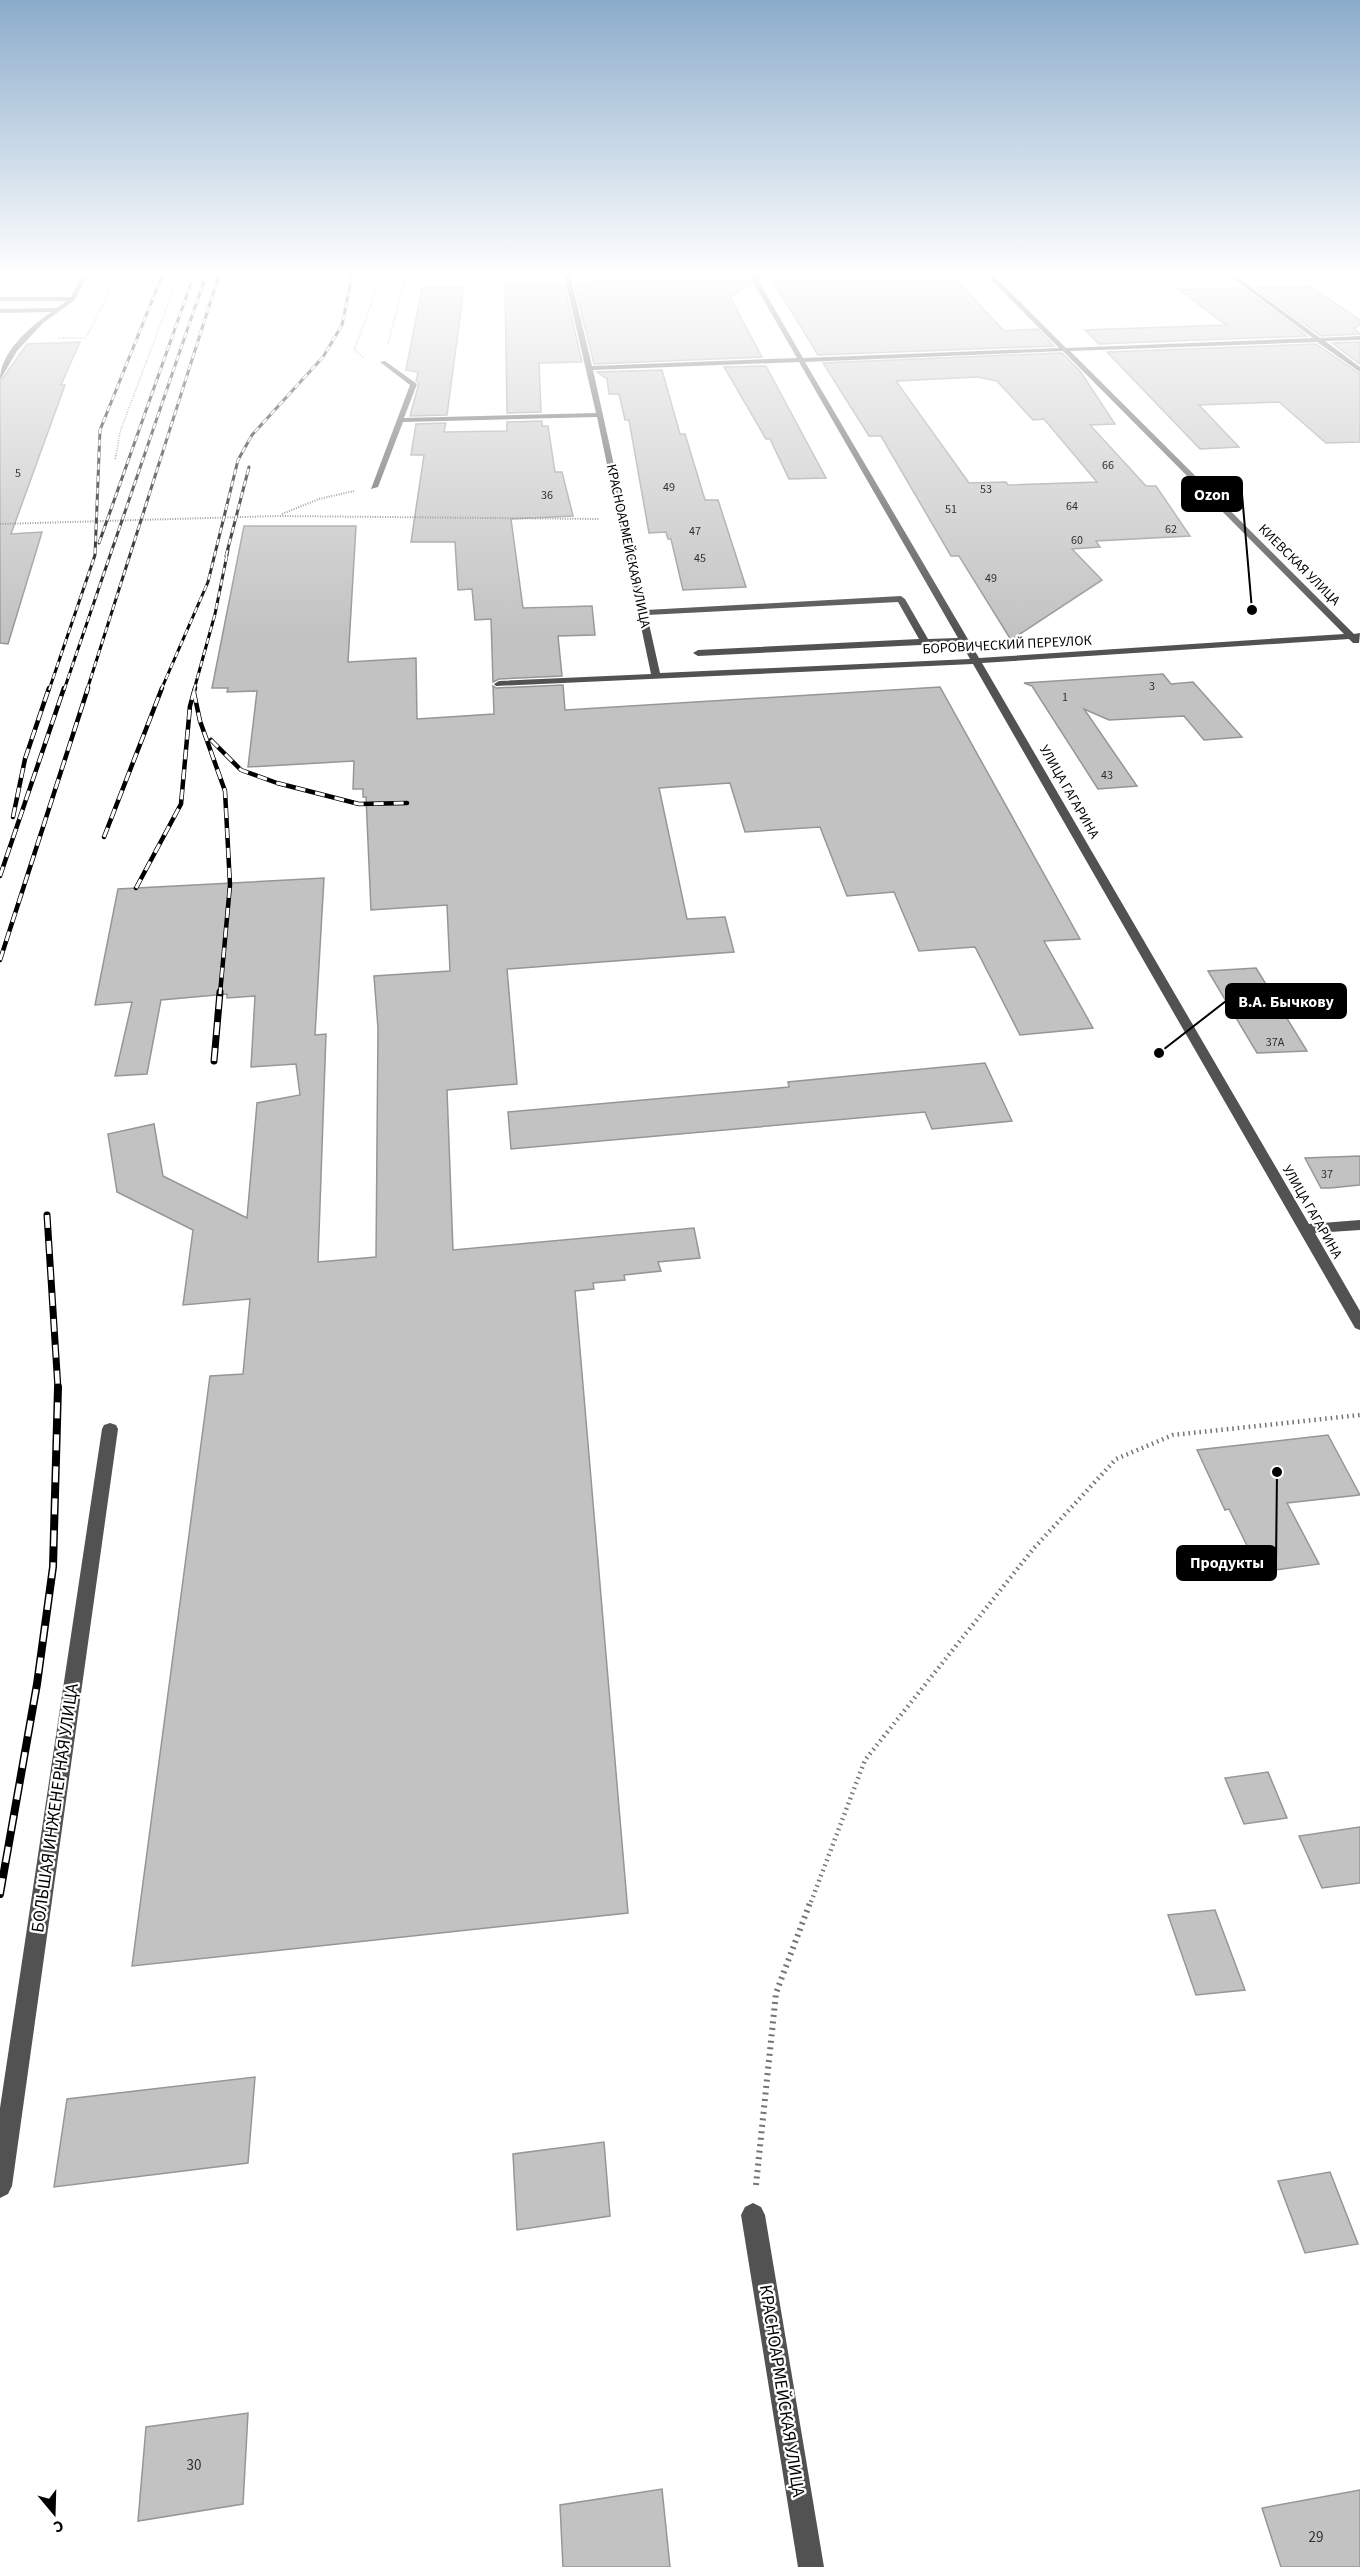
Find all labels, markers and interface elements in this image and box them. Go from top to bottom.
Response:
house number: 66 [1102,457,1114,474]
street label: КРАСНОАРМЕЙСКАЯ УЛИЦА [601,462,655,630]
house number: 5 [15,465,21,482]
callout: Ozon [1182,477,1242,511]
house number: 49 [663,479,675,496]
house number: 53 [980,481,992,498]
text: Ozon [1194,484,1230,506]
house number: 36 [541,487,553,504]
house number: 64 [1066,498,1078,515]
house number: 51 [945,501,957,518]
street label: КИЕВСКАЯ УЛИЦА [1254,520,1345,611]
house number: 62 [1165,521,1177,538]
house number: 47 [689,523,701,540]
house number: 60 [1071,532,1083,549]
house number: 45 [694,550,706,567]
house number: 49 [985,570,997,587]
street label: БОРОВИЧЕСКИЙ ПЕРЕУЛОК [922,631,1093,659]
house number: 3 [1149,678,1155,695]
house number: 1 [1062,689,1068,706]
street label: УЛИЦА ГАГАРИНА [1034,741,1104,843]
house number: 43 [1101,767,1113,784]
callout: В.А. Бычкову [1226,984,1346,1018]
text: В.А. Бычкову [1238,991,1335,1013]
house number: 37А [1266,1034,1285,1051]
street label: УЛИЦА ГАГАРИНА [1277,1161,1347,1263]
house number: 37 [1321,1166,1333,1183]
callout: Продукты [1177,1546,1276,1580]
text: Продукты [1190,1552,1264,1574]
street label: БОЛЬШАЯ ИНЖЕНЕРНАЯ УЛИЦА [25,1682,85,1934]
street label: КРАСНОАРМЕЙСКАЯ УЛИЦА [753,2283,811,2499]
house number: 30 [187,2455,201,2476]
north arrow [24,2483,84,2543]
text: С [51,2514,67,2538]
house number: 29 [1309,2527,1323,2548]

